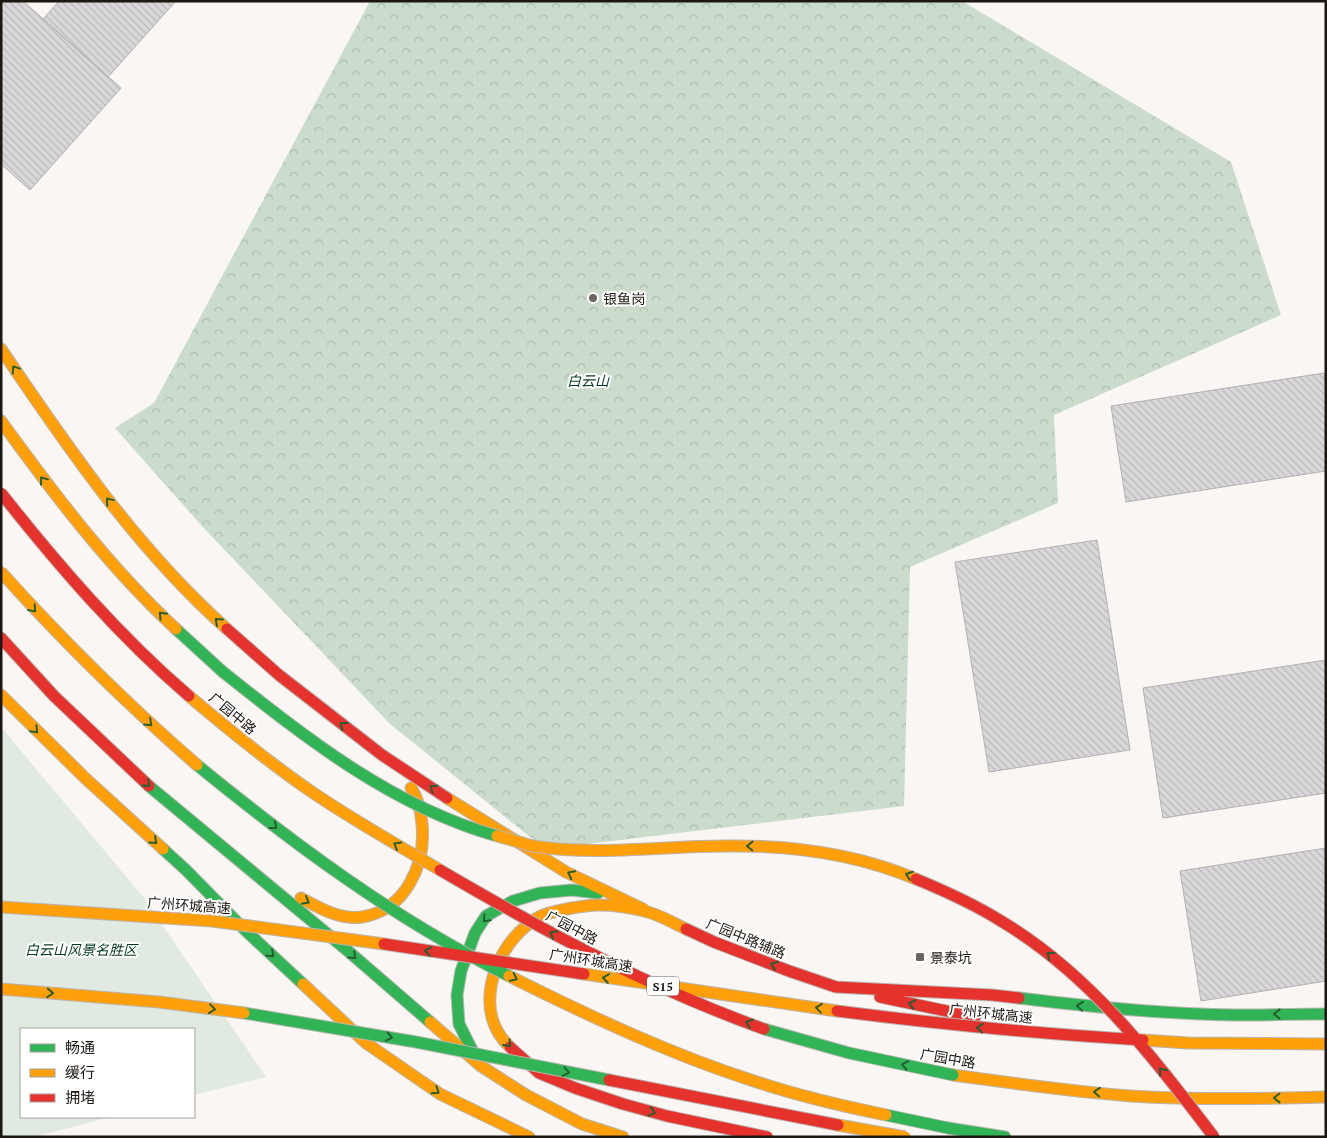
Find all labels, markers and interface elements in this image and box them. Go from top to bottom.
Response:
place label: 银鱼岗 [603,289,645,308]
marker: 银鱼岗 [587,292,599,304]
one-way arrow [11,365,21,374]
park label: 白云山 [567,371,610,390]
one-way arrow [41,477,49,486]
one-way arrow [107,498,115,507]
one-way arrow [27,603,36,612]
one-way arrow [159,612,168,621]
one-way arrow [215,618,224,627]
street label: 广园中路 [205,688,261,738]
one-way arrow [143,717,152,726]
one-way arrow [339,722,349,731]
one-way arrow [29,725,38,734]
one-way arrow [141,778,150,787]
one-way arrow [429,785,439,794]
one-way arrow [268,821,277,829]
one-way arrow [148,835,157,844]
one-way arrow [393,841,402,851]
one-way arrow [746,841,754,851]
one-way arrow [567,870,576,880]
one-way arrow [905,871,914,881]
street label: 广州环城高速 [146,893,232,917]
one-way arrow [301,895,310,905]
street label: 广园中路 [543,905,601,949]
one-way arrow [482,913,491,922]
street label: 广园中路辅路 [703,913,789,963]
one-way arrow [549,930,558,940]
park label: 白云山风景名胜区 [25,940,139,959]
street label: 广州环城高速 [548,944,634,976]
one-way arrow [424,946,432,956]
one-way arrow [265,948,274,957]
place label: 景泰坑 [930,948,972,967]
one-way arrow [348,950,357,959]
marker: 景泰坑 [914,951,926,963]
one-way arrow [1047,952,1056,960]
one-way arrow [770,961,778,971]
one-way arrow [509,972,518,983]
one-way arrow [602,973,610,984]
road number: S15 [647,976,679,996]
one-way arrow [46,987,54,998]
one-way arrow [907,999,916,1010]
street label: 广州环城高速 [948,999,1034,1027]
one-way arrow [1075,1001,1083,1012]
one-way arrow [207,1003,216,1013]
one-way arrow [814,1003,822,1014]
one-way arrow [1273,1009,1280,1019]
one-way arrow [745,1019,753,1029]
one-way arrow [976,1023,984,1034]
legend [20,1028,195,1118]
one-way arrow [385,1031,394,1042]
text: 畅通 [65,1037,95,1057]
one-way arrow [502,1038,511,1047]
street label: 广园中路 [919,1044,977,1072]
one-way arrow [901,1061,910,1071]
text: 缓行 [65,1062,95,1082]
one-way arrow [561,1066,570,1077]
one-way arrow [1159,1068,1168,1077]
one-way arrow [431,1084,440,1094]
text: 拥堵 [65,1087,95,1107]
one-way arrow [1093,1087,1101,1098]
one-way arrow [1273,1093,1281,1104]
one-way arrow [648,1106,657,1117]

